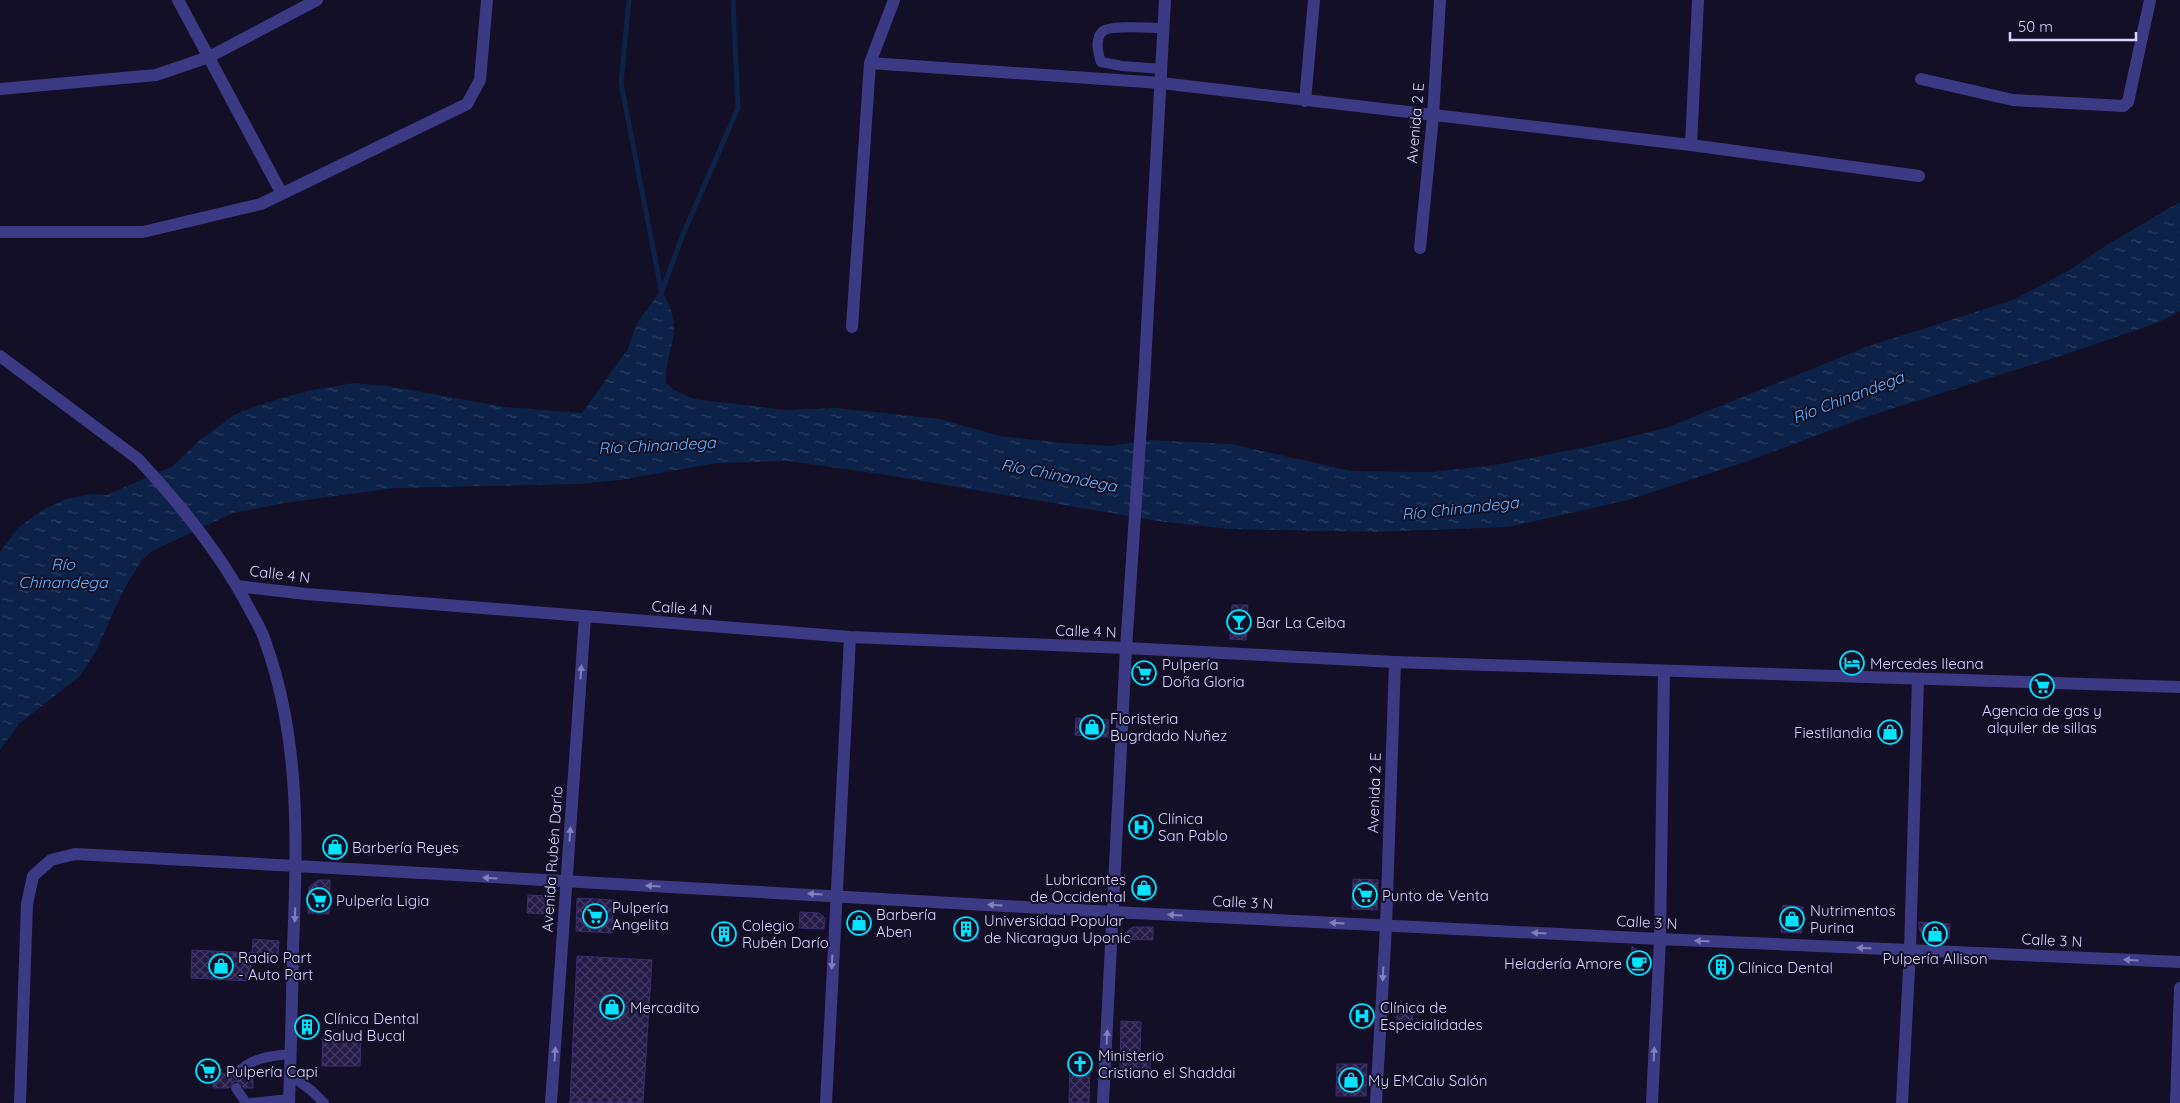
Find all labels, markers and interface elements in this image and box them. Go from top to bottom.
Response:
scale bar [2010,10,2136,42]
text: 50 m [2018,17,2053,36]
street label: Avenida 2 E [1402,82,1428,164]
water label: Río Chinandega [1790,366,1908,427]
water label: Río Chinandega [598,432,718,458]
water label: Río Chinandega [999,454,1120,496]
water label: Río Chinandega [1400,492,1521,524]
water label: Río Chinandega [18,554,109,592]
street label: Calle 4 N [248,561,312,587]
street label: Calle 4 N [651,596,713,620]
bar icon: Bar La Ceiba [1226,609,1252,635]
place label: Bar La Ceiba [1256,613,1346,632]
street label: Calle 4 N [1055,620,1117,642]
hotel icon: Mercedes Ileana [1839,650,1865,676]
place label: Mercedes Ileana [1870,654,1984,673]
place label: Pulpería Doña Gloria [1162,655,1245,691]
supermarket icon: Pulpería Doña Gloria [1131,660,1157,686]
one-way arrow [577,663,585,679]
supermarket icon: Agencia de gas y alquiler de sillas [2029,673,2055,699]
place label: Agencia de gas y alquiler de sillas [1982,701,2102,737]
place label: Floristeria Bugrdado Nuñez [1110,709,1227,745]
shop icon: Floristeria Bugrdado Nuñez [1079,714,1105,740]
shop icon: Fiestilandia [1877,719,1903,745]
place label: Fiestilandia [1794,723,1872,742]
street label: Avenida 2 E [1363,752,1385,834]
street label: Avenida Rubén Darío [537,785,567,933]
place label: Clínica San Pablo [1158,809,1228,845]
hospital icon: Clínica San Pablo [1128,814,1154,840]
one-way arrow [566,825,574,841]
shop icon: Barbería Reyes [322,834,348,860]
place label: Barbería Reyes [352,838,459,857]
place label: Lubricantes de Occidental [1030,870,1126,906]
one-way arrow [482,873,498,881]
shop icon: Lubricantes de Occidental [1131,875,1157,901]
one-way arrow [645,882,661,890]
supermarket icon: Punto de Venta [1352,882,1378,908]
place label: Punto de Venta [1382,886,1489,905]
supermarket icon: Pulpería Ligia [306,887,332,913]
one-way arrow [807,890,823,898]
place label: Pulpería Ligia [336,891,429,910]
street label: Calle 3 N [1212,891,1274,913]
place label: Pulpería Angelita [612,898,669,934]
one-way arrow [987,900,1003,908]
place label: Nutrimentos Purina [1810,901,1895,937]
supermarket icon: Pulpería Angelita [582,903,608,929]
place label: Barbería Aben [876,905,936,941]
shop icon: Nutrimentos Purina [1779,906,1805,932]
one-way arrow [290,907,298,923]
shop icon: Barbería Aben [846,910,872,936]
one-way arrow [1167,910,1183,918]
place label: Universidad Popular de Nicaragua Uponic [984,911,1131,947]
street label: Calle 3 N [1616,911,1678,933]
place label: Colegio Rubén Darío [742,916,829,952]
building icon: Universidad Popular de Nicaragua Uponic [953,916,979,942]
one-way arrow [1329,919,1345,927]
building icon: Colegio Rubén Darío [711,921,737,947]
shop icon: Pulpería Allison [1922,921,1948,947]
one-way arrow [1531,929,1547,937]
street label: Calle 3 N [2021,929,2083,951]
one-way arrow [1693,937,1709,945]
one-way arrow [1856,944,1872,952]
place label: Radio Part - Auto Part [238,948,313,984]
place label: Pulpería Allison [1882,949,1988,968]
cafe icon: Heladería Amore [1626,950,1652,976]
shop icon: Radio Part - Auto Part [208,953,234,979]
one-way arrow [828,954,836,970]
place label: Heladería Amore [1504,954,1622,973]
building icon: Clínica Dental [1708,954,1734,980]
one-way arrow [2123,955,2139,963]
place label: Clínica Dental [1738,958,1833,977]
one-way arrow [1379,967,1387,983]
shop icon: Mercadito [599,994,625,1020]
place label: Mercadito [630,998,700,1017]
place label: Clínica de Especialidades [1380,998,1483,1034]
hospital icon: Clínica de Especialidades [1349,1003,1375,1029]
place label: Clínica Dental Salud Bucal [324,1009,419,1045]
building icon: Clínica Dental Salud Bucal [294,1014,320,1040]
one-way arrow [1103,1029,1111,1045]
one-way arrow [551,1046,559,1062]
place label: Ministerio Cristiano el Shaddai [1098,1046,1236,1082]
one-way arrow [1651,1046,1659,1062]
church icon: Ministerio Cristiano el Shaddai [1067,1051,1093,1077]
supermarket icon: Pulpería Capi [195,1058,221,1084]
place label: Pulpería Capi [226,1062,318,1081]
shop icon: My EMCalu Salón [1338,1067,1364,1093]
place label: My EMCalu Salón [1368,1071,1488,1090]

